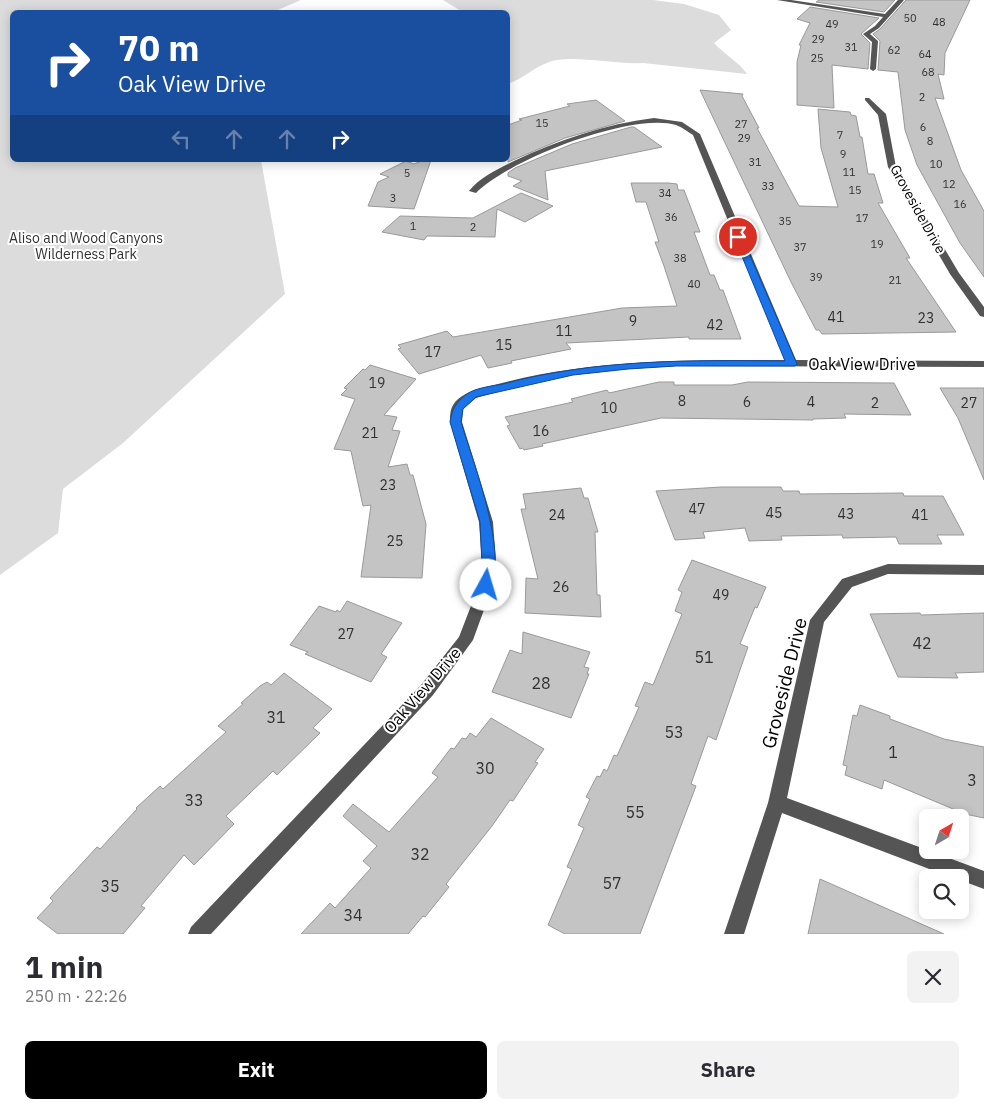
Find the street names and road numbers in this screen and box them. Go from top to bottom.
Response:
street label: Groveside Drive [886,161,950,257]
street label: Oak View Drive [808,354,916,374]
street label: Groveside Drive [756,615,812,751]
street label: Oak View Drive [379,643,465,737]

